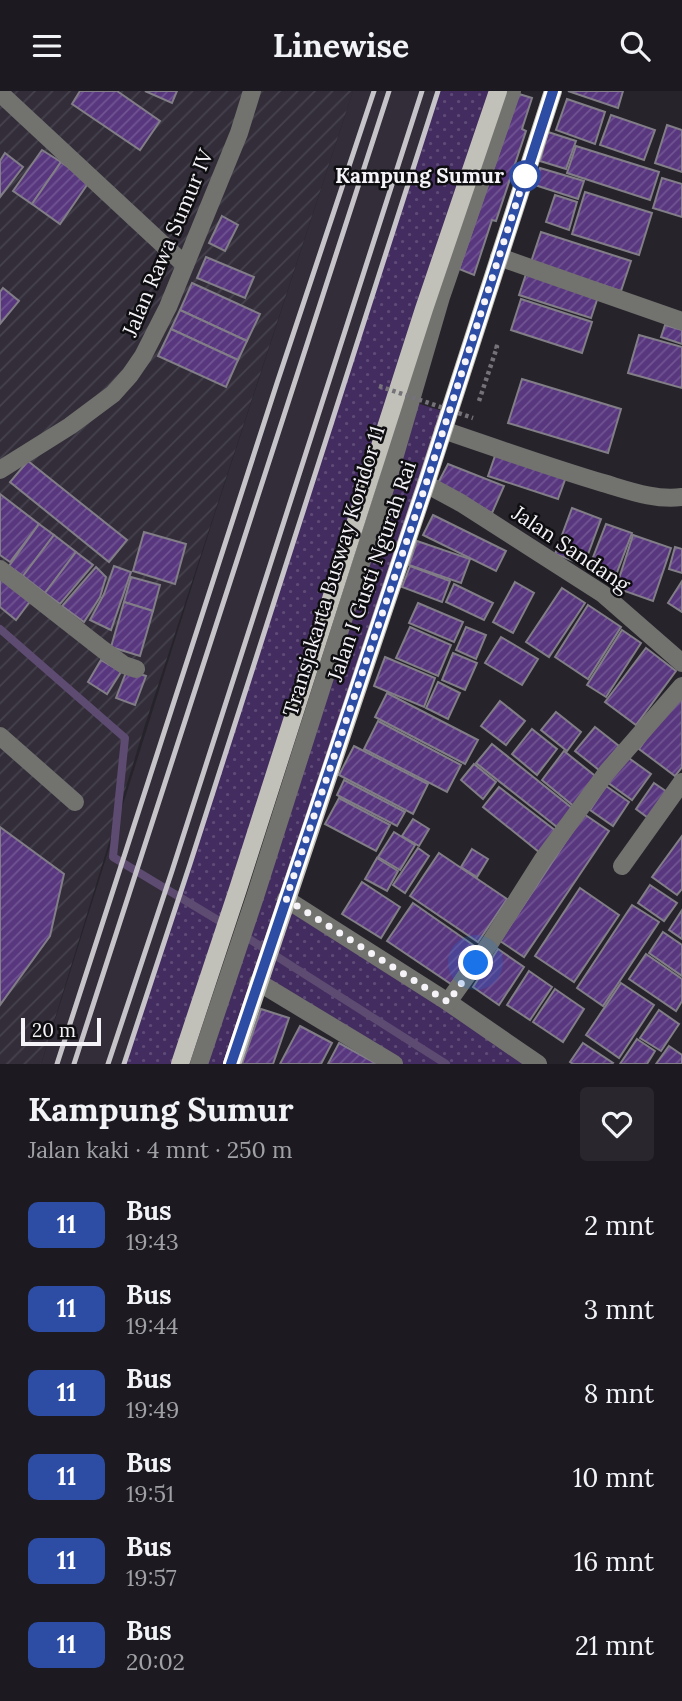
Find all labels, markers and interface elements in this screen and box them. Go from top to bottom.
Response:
text: Linewise [273,25,409,66]
icon: menu [28,27,66,65]
icon: search [616,27,654,65]
street label: Jalan Rawa Sumur IV [115,144,220,341]
marker: Kampung Sumur [510,161,540,191]
place label: Kampung Sumur [335,162,504,189]
street label: Transjakarta Busway Koridor 11 [276,422,391,719]
street label: Jalan I Gusti Ngurah Rai [321,457,422,686]
street label: Jalan Sandang [506,499,636,598]
your location [458,945,493,980]
scale bar [21,1015,102,1047]
text: 20 m [32,1018,76,1042]
button: heart [580,1087,654,1161]
text: Kampung Sumur [28,1088,294,1130]
text: Jalan kaki · 4 mnt · 250 m [28,1135,292,1164]
text: Bus [126,1194,172,1227]
text: 11 [57,1209,76,1240]
text: 2 mnt [584,1209,654,1242]
text: 19:43 [126,1227,179,1256]
text: Bus [126,1278,172,1311]
text: 11 [57,1293,76,1324]
text: 3 mnt [584,1293,654,1326]
text: 19:44 [126,1311,178,1340]
text: Bus [126,1362,172,1395]
text: 11 [57,1377,76,1408]
text: 8 mnt [584,1377,654,1410]
text: 19:49 [126,1395,179,1424]
text: Bus [126,1446,172,1479]
text: 11 [57,1461,76,1492]
text: 10 mnt [573,1461,654,1494]
text: 19:51 [126,1479,174,1508]
text: Bus [126,1530,172,1563]
text: 11 [57,1545,76,1576]
text: 16 mnt [574,1545,654,1578]
text: 19:57 [126,1563,177,1592]
text: Bus [126,1614,172,1647]
text: 11 [57,1629,76,1660]
text: 21 mnt [575,1629,654,1662]
text: 20:02 [126,1647,185,1676]

